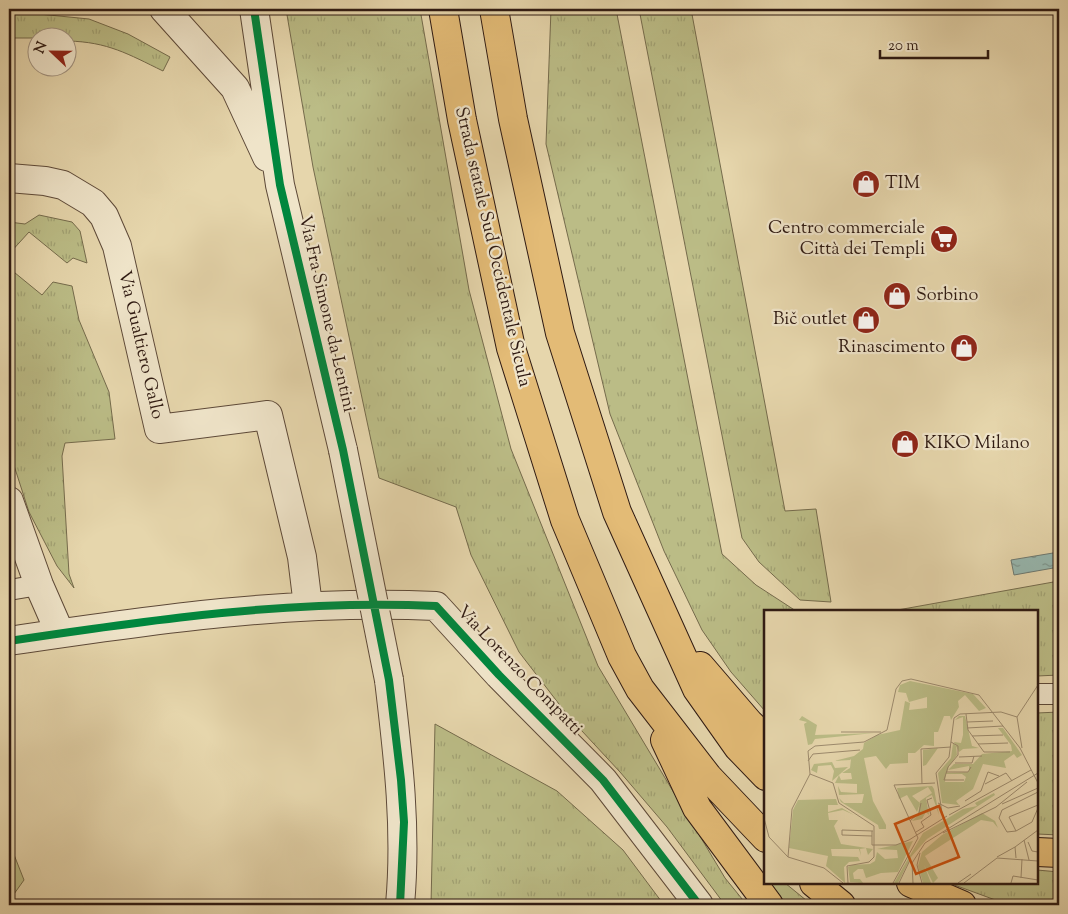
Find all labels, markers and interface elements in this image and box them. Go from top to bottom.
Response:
north arrow [28,28,78,78]
scale bar [880,28,988,60]
text: 20 m [888,36,919,57]
text: N [30,39,53,57]
street label: Strada statale Sud Occidentale Sicula [447,104,537,390]
shop icon: TIM [851,169,881,199]
place label: TIM [885,171,921,197]
street label: Via Fra Simone da Lentini [291,213,361,415]
place label: Centro commerciale Città dei Templi [768,216,925,263]
supermarket icon: Centro commerciale Città dei Templi [929,224,959,254]
street label: Via Gualtiero Gallo [110,268,170,422]
shop icon: Sorbino [882,281,912,311]
place label: Sorbino [916,283,979,309]
shop icon: Bič outlet [851,305,881,335]
place label: Bič outlet [773,307,847,333]
shop icon: Rinascimento [949,333,979,363]
place label: Rinascimento [838,335,945,361]
shop icon: KIKO Milano [890,429,920,459]
place label: KIKO Milano [924,431,1030,457]
street label: Via Lorenzo Compatti [450,600,588,742]
inset map [764,610,1038,884]

